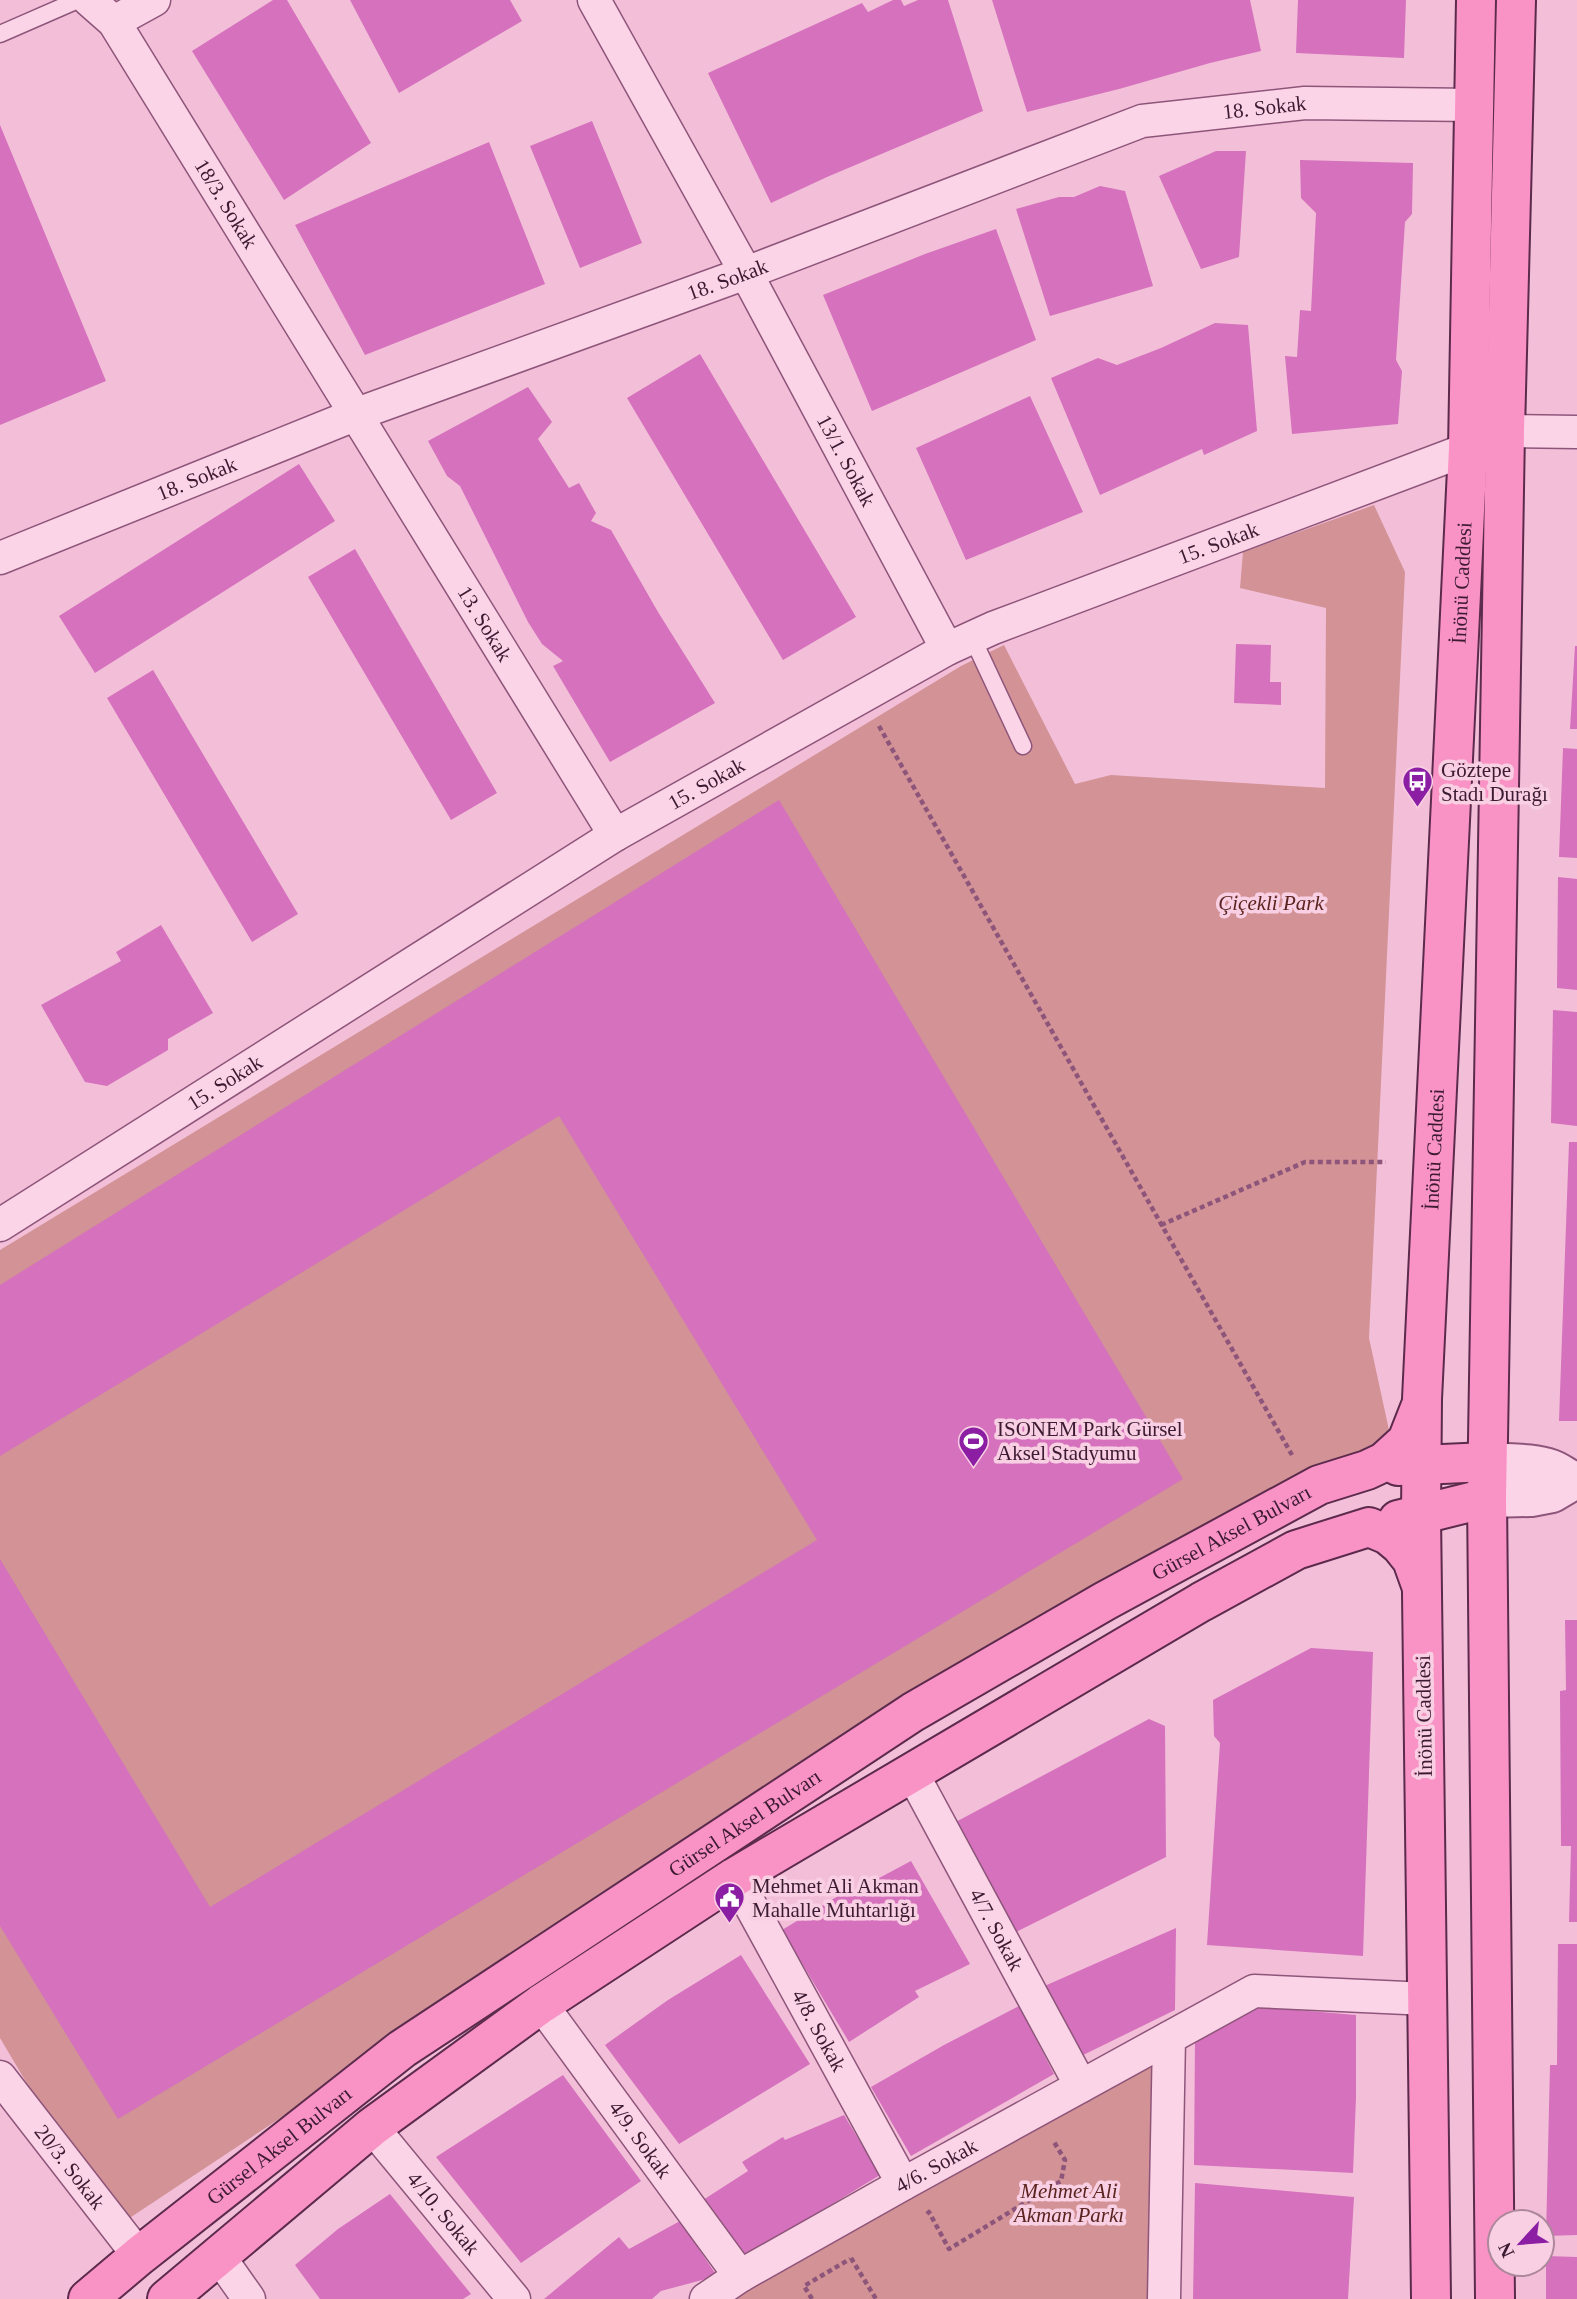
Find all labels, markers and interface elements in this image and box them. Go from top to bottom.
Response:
street label: 18. Sokak [1221,91,1308,124]
street label: 18/3. Sokak [190,155,263,253]
street label: 18. Sokak [684,254,772,305]
street label: 13/1. Sokak [812,411,881,511]
street label: 18. Sokak [153,452,241,506]
street label: 15. Sokak [1175,517,1262,569]
street label: İnönü Caddesi [1447,521,1476,645]
street label: 13. Sokak [452,582,517,666]
street label: 15. Sokak [664,753,749,815]
place label: Göztepe Stadı Durağı [1441,758,1548,806]
bus stop icon: Göztepe Stadı Durağı [1401,765,1435,809]
park label: Çiçekli Park [1218,891,1324,915]
street label: 15. Sokak [183,1050,267,1115]
street label: İnönü Caddesi [1419,1088,1449,1211]
place label: ISONEM Park Gürsel Aksel Stadyumu [997,1417,1183,1465]
sports icon: ISONEM Park Gürsel Aksel Stadyumu [957,1424,991,1468]
street label: Gürsel Aksel Bulvarı [1148,1480,1315,1585]
street label: İnönü Caddesi [1411,1655,1437,1777]
street label: Gürsel Aksel Bulvarı [664,1764,826,1882]
place label: Mehmet Ali Akman Mahalle Muhtarlığı [752,1874,919,1922]
public building icon: Mehmet Ali Akman Mahalle Muhtarlığı [712,1881,746,1925]
street label: 4/7. Sokak [965,1884,1029,1975]
street label: 4/8. Sokak [787,1985,851,2076]
street label: Gürsel Aksel Bulvarı [202,2081,356,2210]
street label: 4/9. Sokak [604,2096,677,2183]
street label: 20/3. Sokak [30,2120,110,2214]
street label: 4/6. Sokak [891,2133,982,2198]
street label: 4/10. Sokak [402,2167,485,2260]
park label: Mehmet Ali Akman Parkı [1012,2179,1124,2227]
north arrow [1486,2208,1556,2278]
text: N [1494,2239,1519,2261]

